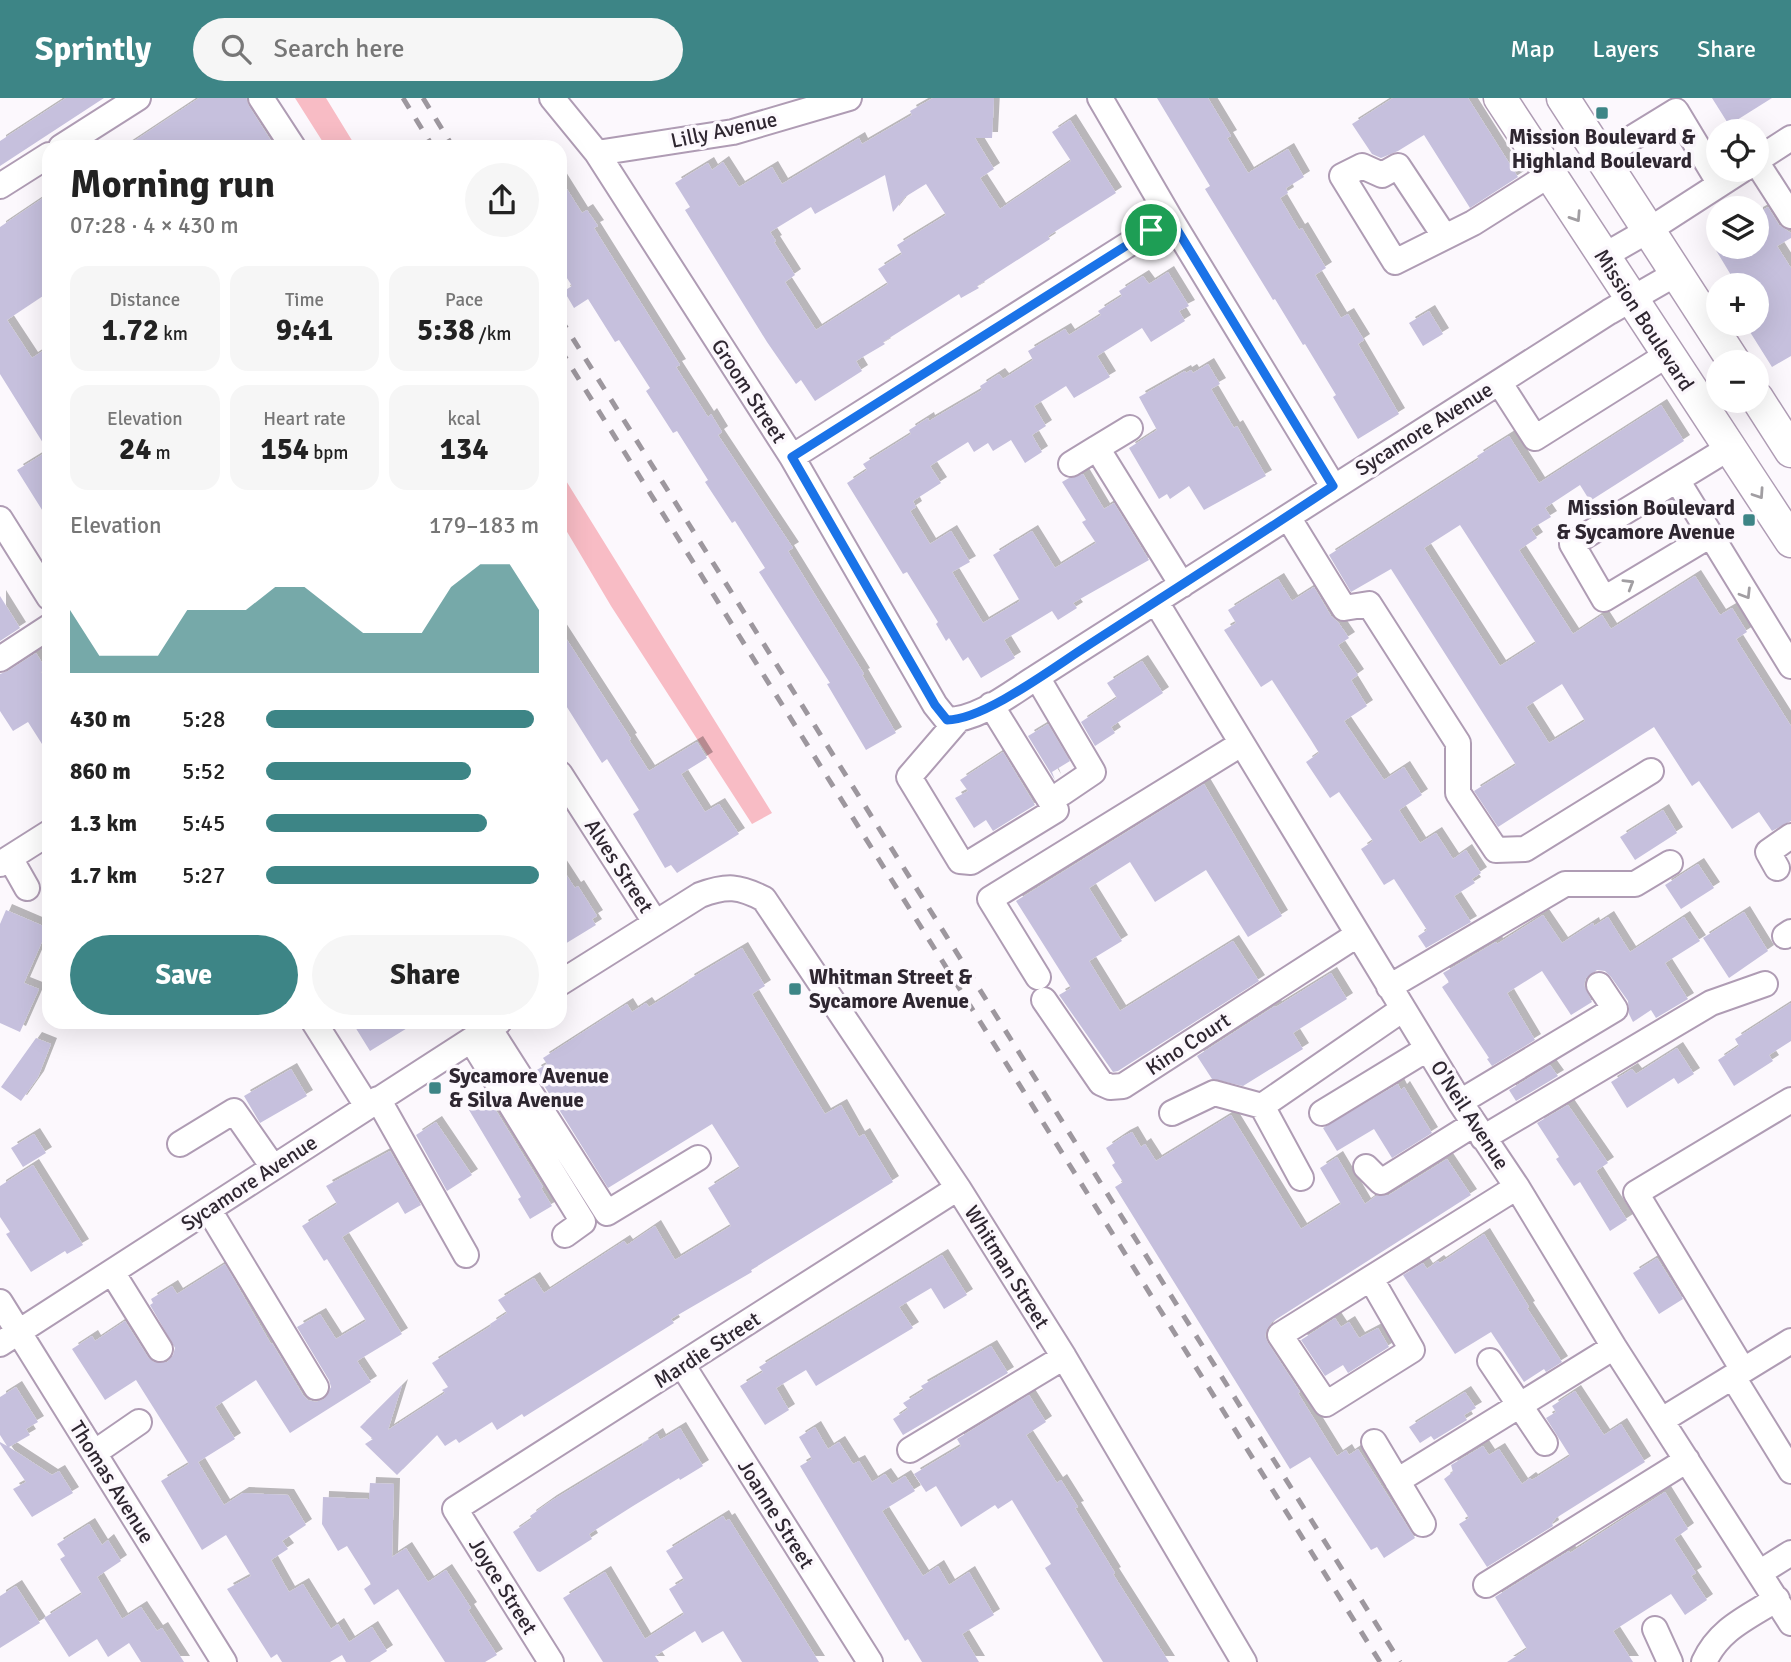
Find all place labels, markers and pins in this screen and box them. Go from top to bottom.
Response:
marker: Mission Boulevard & Highland Boulevard [1594,105,1610,121]
place label: Mission Boulevard & Highland Boulevard [1509,124,1695,174]
pin [1121,200,1181,260]
place label: Mission Boulevard & Sycamore Avenue [1557,495,1735,545]
marker: Mission Boulevard & Sycamore Avenue [1741,512,1757,528]
place label: Whitman Street & Sycamore Avenue [809,964,972,1014]
marker: Whitman Street & Sycamore Avenue [787,981,803,997]
place label: Sycamore Avenue & Silva Avenue [449,1063,609,1113]
marker: Sycamore Avenue & Silva Avenue [427,1080,443,1096]

